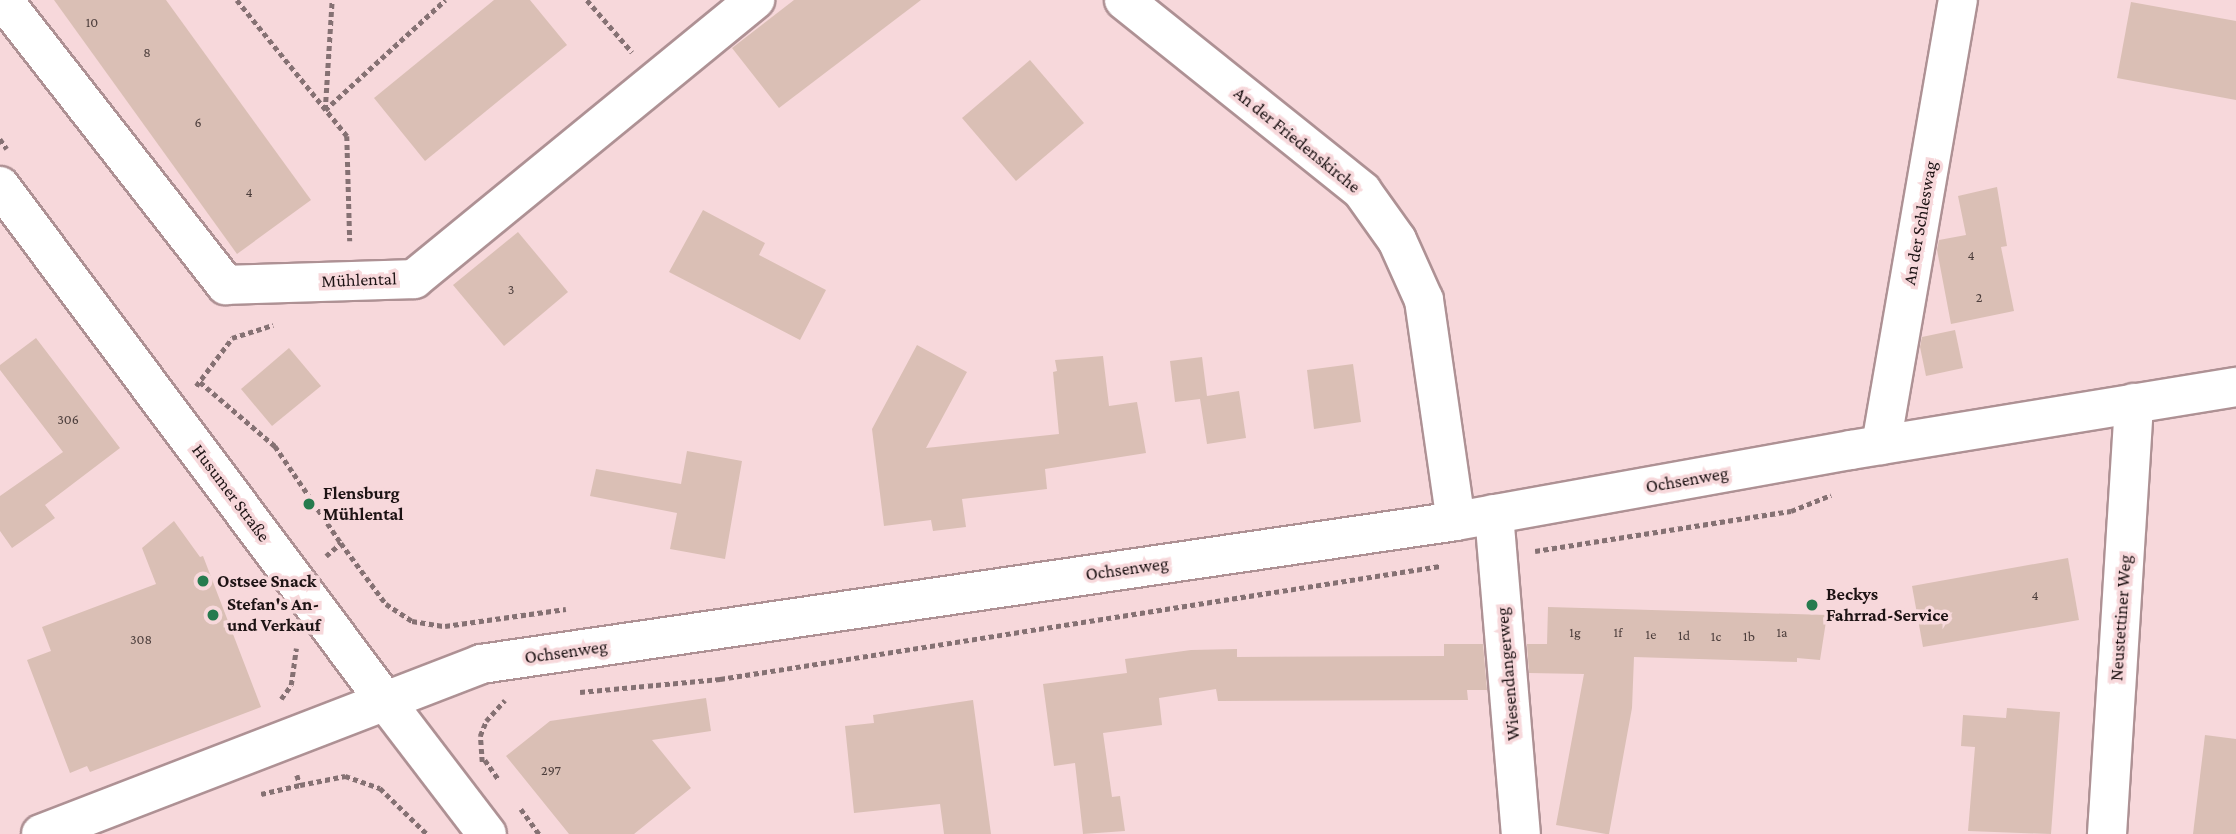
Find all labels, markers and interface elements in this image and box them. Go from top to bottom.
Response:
house number: 10 [86,14,98,30]
house number: 8 [143,44,151,60]
street label: An der Friedenskirche [1229,82,1365,198]
house number: 6 [194,114,202,130]
street label: An der Schleswag [1898,159,1942,287]
house number: 4 [245,184,253,200]
house number: 4 [1967,247,1975,263]
street label: Mühlental [321,268,397,292]
house number: 3 [508,281,514,297]
house number: 2 [1976,289,1982,305]
house number: 306 [57,411,79,427]
street label: Husumer Straße [187,440,275,546]
street label: Ochsenweg [1644,462,1730,498]
place label: Flensburg Mühlental [323,483,404,526]
marker: Flensburg Mühlental [301,496,317,512]
street label: Ochsenweg [1084,553,1170,585]
street label: Neustettiner Weg [2106,554,2136,682]
place label: Ostsee Snack [217,570,316,592]
marker: Ostsee Snack [195,573,211,589]
place label: Beckys Fahrrad-Service [1826,584,1949,626]
house number: 4 [2031,587,2039,603]
place label: Stefan's An- und Verkauf [227,594,321,636]
marker: Beckys Fahrrad-Service [1804,597,1820,613]
street label: Wiesendangerweg [1491,606,1525,742]
marker: Stefan's An- und Verkauf [205,607,221,623]
house number: 1g [1569,624,1581,640]
house number: 1f [1614,624,1622,640]
house number: 1a [1776,624,1788,640]
house number: 1e [1646,626,1656,642]
house number: 1d [1678,627,1690,643]
house number: 1c [1711,628,1721,644]
house number: 1b [1743,628,1755,644]
house number: 308 [130,631,152,647]
street label: Ochsenweg [523,636,609,668]
house number: 297 [541,762,561,778]

